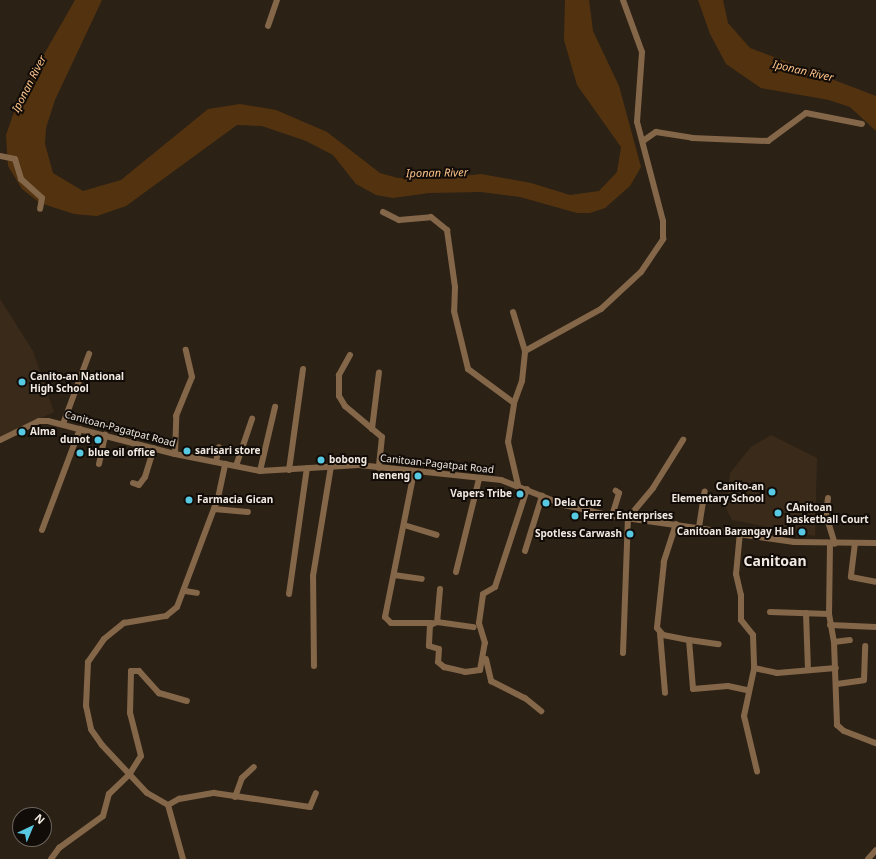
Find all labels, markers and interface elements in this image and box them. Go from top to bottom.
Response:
water label: Iponan River [9,53,49,115]
water label: Iponan River [771,58,835,84]
water label: Iponan River [406,166,468,180]
place label: Canito-an National High School [30,370,124,394]
marker: Canito-an National High School [17,377,27,387]
street label: Canitoan-Pagatpat Road [63,408,177,450]
place label: Alma [30,426,56,438]
marker: Alma [17,427,27,437]
place label: dunot [60,434,90,446]
marker: dunot [93,435,103,445]
place label: sarisari store [195,445,260,457]
marker: sarisari store [182,446,192,456]
place label: blue oil office [88,447,155,459]
marker: blue oil office [75,448,85,458]
street label: Canitoan-Pagatpat Road [379,452,495,476]
place label: bobong [329,454,367,466]
marker: bobong [316,455,326,465]
place label: neneng [372,470,410,482]
marker: neneng [413,471,423,481]
place label: Canito-an Elementary School [671,480,764,504]
marker: Canito-an Elementary School [767,487,777,497]
place label: Vapers Tribe [450,488,512,500]
marker: Vapers Tribe [515,489,525,499]
place label: Farmacia Gican [197,494,273,506]
marker: Farmacia Gican [184,495,194,505]
place label: Dela Cruz [554,497,601,509]
marker: Dela Cruz [541,498,551,508]
place label: CAnitoan basketball Court [786,501,869,524]
marker: CAnitoan basketball Court [773,508,783,518]
place label: Ferrer Enterprises [583,510,673,522]
marker: Ferrer Enterprises [570,511,580,521]
place label: Canitoan Barangay Hall [677,526,794,538]
marker: Canitoan Barangay Hall [797,527,807,537]
place label: Spotless Carwash [535,528,622,540]
marker: Spotless Carwash [625,529,635,539]
district label: Canitoan [744,553,806,569]
north arrow [12,807,52,847]
text: N [32,810,48,827]

